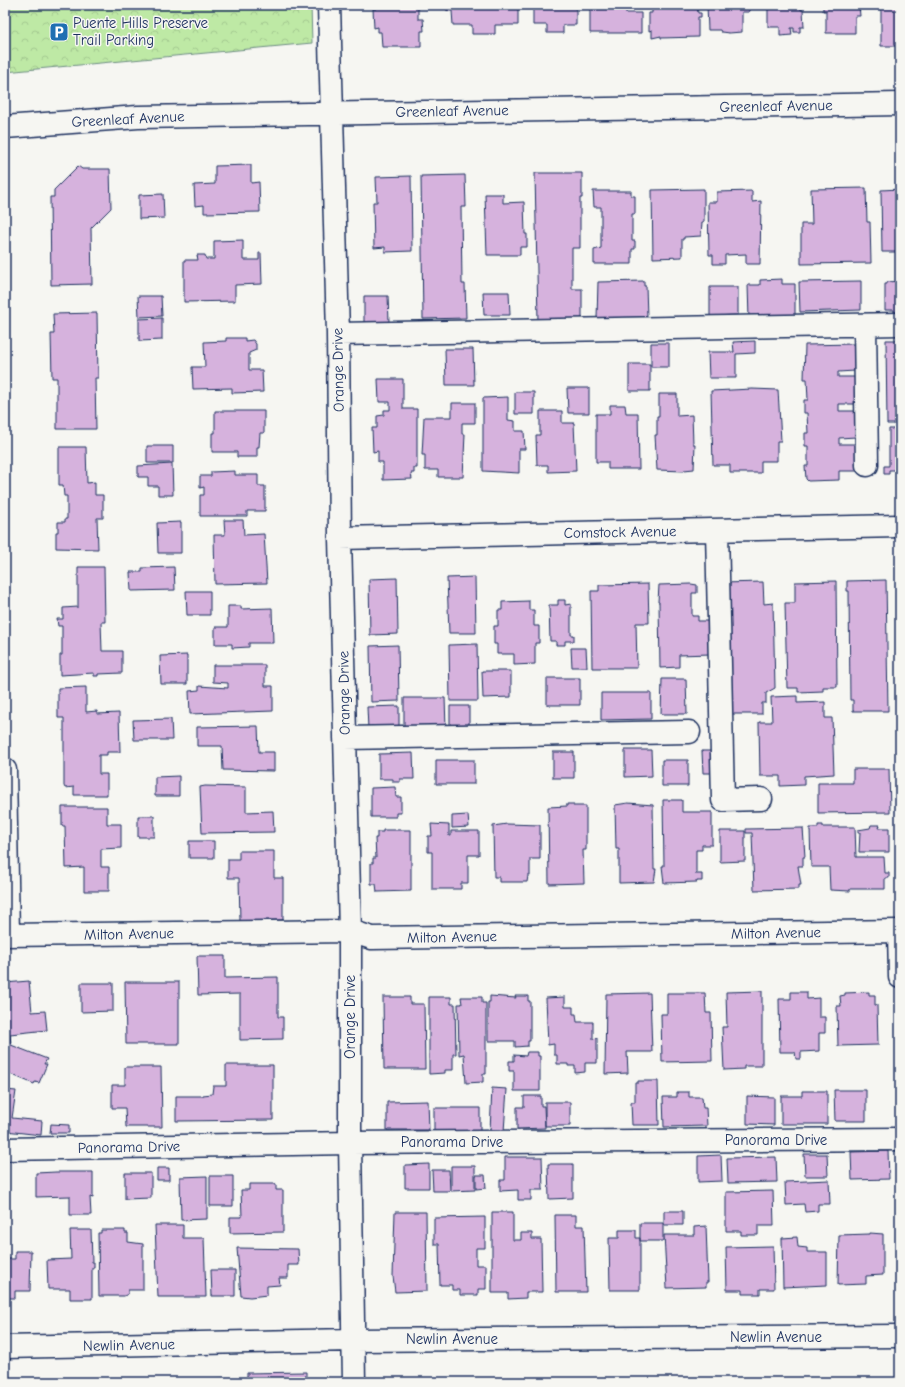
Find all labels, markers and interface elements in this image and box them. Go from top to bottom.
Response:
place label: Puente Hills Preserve Trail Parking [73,14,209,49]
parking icon: Puente Hills Preserve Trail Parking [48,21,70,43]
street label: Greenleaf Avenue [719,96,833,116]
street label: Greenleaf Avenue [395,101,509,121]
street label: Greenleaf Avenue [71,107,185,131]
street label: Orange Drive [328,327,348,412]
street label: Comstock Avenue [563,522,677,542]
street label: Orange Drive [334,650,354,735]
street label: Milton Avenue [731,923,822,943]
street label: Milton Avenue [84,924,175,944]
street label: Milton Avenue [407,927,498,947]
street label: Orange Drive [341,974,359,1059]
street label: Panorama Drive [725,1131,828,1149]
street label: Panorama Drive [401,1133,504,1151]
street label: Panorama Drive [78,1137,181,1157]
street label: Newlin Avenue [730,1328,822,1346]
street label: Newlin Avenue [406,1330,498,1348]
street label: Newlin Avenue [83,1335,176,1355]

